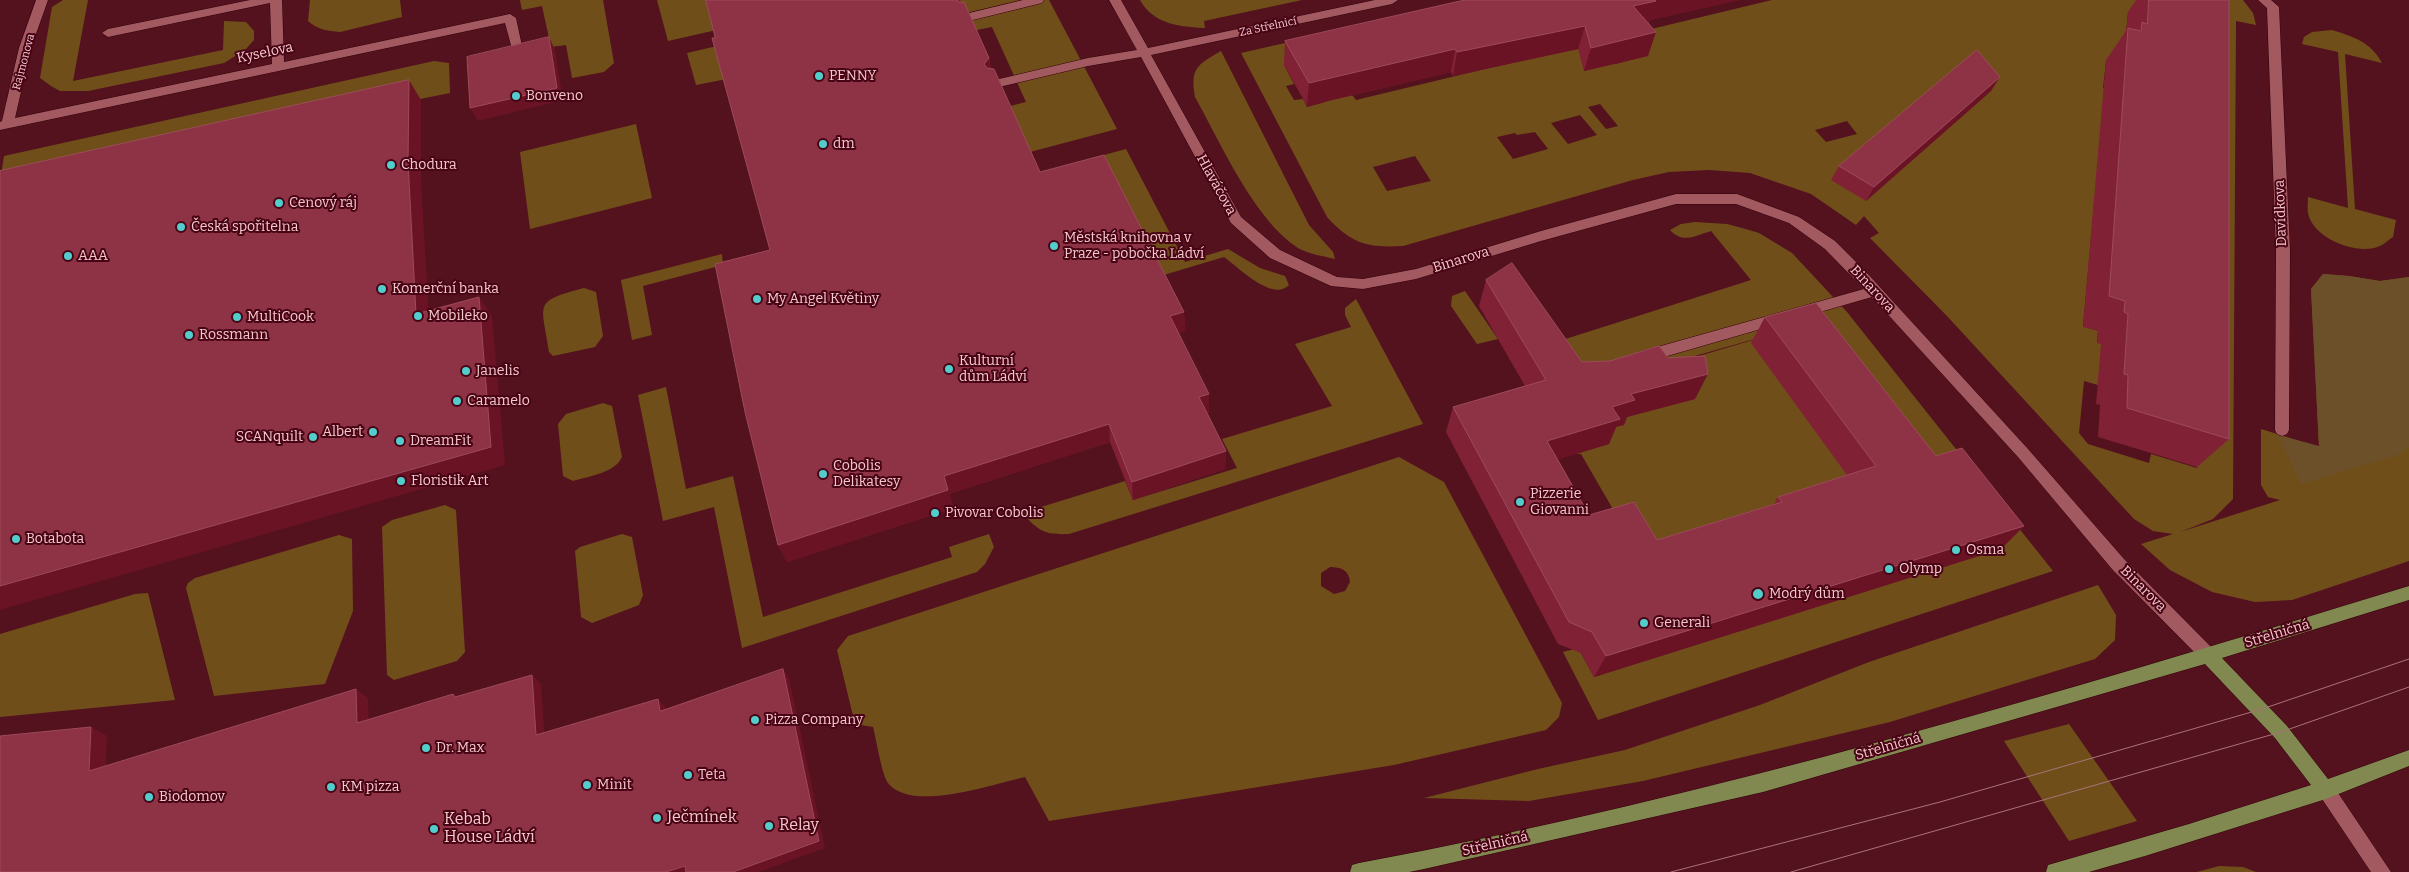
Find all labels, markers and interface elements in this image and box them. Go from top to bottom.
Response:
street label: Za Střelnicí [1238,14,1298,40]
street label: Rajmonova [10,32,38,92]
street label: Kyselova [235,39,295,67]
place label: PENNY [829,68,877,84]
marker: PENNY [813,70,825,82]
place label: Bonveno [526,88,583,104]
marker: Bonveno [510,90,522,102]
place label: dm [833,136,855,152]
marker: dm [817,138,829,150]
street label: Hlaváčova [1193,152,1239,218]
place label: Chodura [401,157,457,173]
marker: Chodura [385,159,397,171]
street label: Davídkova [2271,179,2291,247]
place label: Cenový ráj [289,195,357,211]
marker: Cenový ráj [273,197,285,209]
place label: Česká spořitelna [191,219,298,235]
marker: Česká spořitelna [175,221,187,233]
place label: Městská knihovna v Praze - pobočka Ládví [1064,230,1204,262]
marker: Městská knihovna v Praze - pobočka Ládví [1048,240,1060,252]
street label: Binarova [1431,244,1491,276]
place label: AAA [78,248,108,264]
marker: AAA [62,250,74,262]
street label: Binarova [1846,262,1898,316]
place label: Komerční banka [392,281,499,297]
marker: Komerční banka [376,283,388,295]
place label: My Angel Květiny [767,291,879,307]
marker: My Angel Květiny [751,293,763,305]
place label: Mobileko [428,308,488,324]
place label: MultiCook [247,309,314,325]
marker: Mobileko [412,310,424,322]
marker: MultiCook [231,311,243,323]
place label: Rossmann [199,327,268,343]
marker: Rossmann [183,329,195,341]
place label: Kulturní dům Ládví [959,353,1027,386]
place label: Janelis [476,363,519,379]
marker: Kulturní dům Ládví [943,363,955,375]
marker: Janelis [460,365,472,377]
place label: Caramelo [467,393,530,409]
marker: Caramelo [451,395,463,407]
place label: Albert [322,424,363,440]
marker: Albert [367,426,379,438]
place label: SCANquilt [236,429,303,445]
marker: SCANquilt [307,431,319,443]
place label: DreamFit [410,433,471,449]
marker: DreamFit [394,435,406,447]
place label: Cobolis Delikatesy [833,458,900,491]
marker: Cobolis Delikatesy [817,468,829,480]
place label: Floristik Art [411,473,489,489]
marker: Floristik Art [395,475,407,487]
place label: Pizzerie Giovanni [1530,486,1589,518]
marker: Pizzerie Giovanni [1514,496,1526,508]
place label: Pivovar Cobolis [945,505,1044,521]
marker: Pivovar Cobolis [929,507,941,519]
place label: Botabota [26,531,84,547]
marker: Botabota [10,533,22,545]
place label: Osma [1966,542,2004,558]
marker: Osma [1950,544,1962,556]
place label: Olymp [1899,561,1942,577]
marker: Olymp [1883,563,1895,575]
street label: Binarova [2117,563,2169,615]
place label: Modrý dům [1769,586,1845,602]
marker: Modrý dům [1751,587,1765,601]
place label: Generali [1654,615,1710,631]
street label: Střelničná [2242,616,2312,652]
marker: Generali [1638,617,1650,629]
place label: Pizza Company [765,712,863,728]
marker: Pizza Company [749,714,761,726]
street label: Střelničná [1853,730,1923,764]
place label: Dr. Max [436,740,484,756]
marker: Dr. Max [420,742,432,754]
place label: Teta [698,767,726,783]
marker: Teta [682,769,694,781]
place label: Minit [597,777,632,793]
place label: KM pizza [341,779,399,795]
marker: Minit [581,779,593,791]
marker: KM pizza [325,781,337,793]
place label: Biodomov [159,789,225,805]
marker: Biodomov [143,791,155,803]
place label: Ječmínek [667,808,737,828]
place label: Kebab House Ládví [444,810,535,848]
marker: Ječmínek [651,812,663,824]
place label: Relay [779,816,819,836]
marker: Relay [763,820,775,832]
marker: Kebab House Ládví [428,823,440,835]
street label: Střelničná [1460,828,1530,860]

